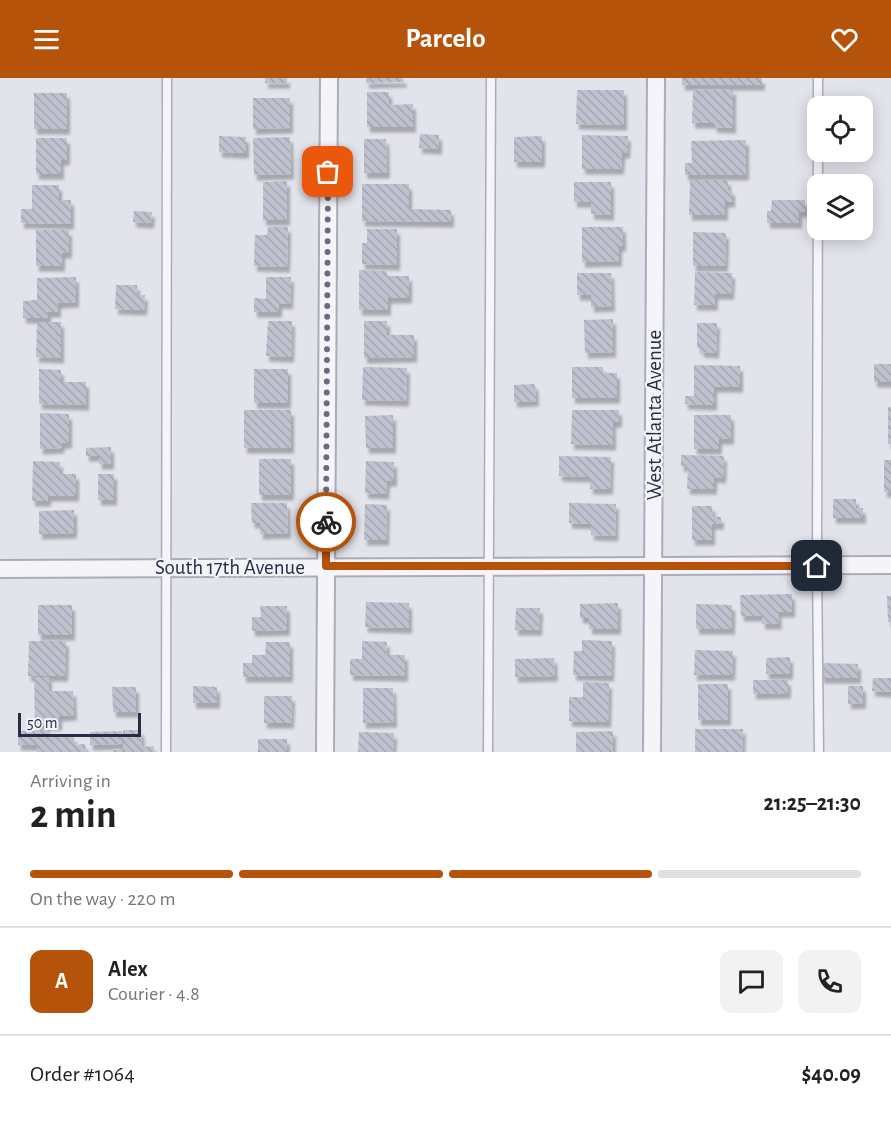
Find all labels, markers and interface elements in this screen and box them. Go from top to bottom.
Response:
icon: menu [30,23,63,56]
icon: heart [828,23,861,56]
text: Parcelo [405,25,486,52]
map controls [807,96,873,240]
button: locate [807,96,873,162]
pin [302,146,353,197]
icon: bag [311,155,344,188]
button: layers [807,174,873,240]
street label: West Atlanta Avenue [644,330,665,500]
courier [296,492,356,552]
icon: bike [310,506,343,539]
pin [791,540,842,591]
icon: home [800,549,833,582]
street label: South 17th Avenue [155,557,305,578]
scale bar [18,710,141,738]
text: 50 m [27,715,58,731]
text: Arriving in [30,771,111,791]
text: 21:25–21:30 [763,792,861,814]
text: 2 min [30,796,117,835]
text: On the way · 220 m [30,889,176,909]
button: chat [720,950,783,1013]
button: phone [798,950,861,1013]
text: Alex [108,958,148,980]
text: A [55,970,68,992]
text: Courier · 4.8 [108,984,200,1004]
text: Order #1064 [30,1063,135,1085]
text: $40.09 [801,1063,861,1085]

